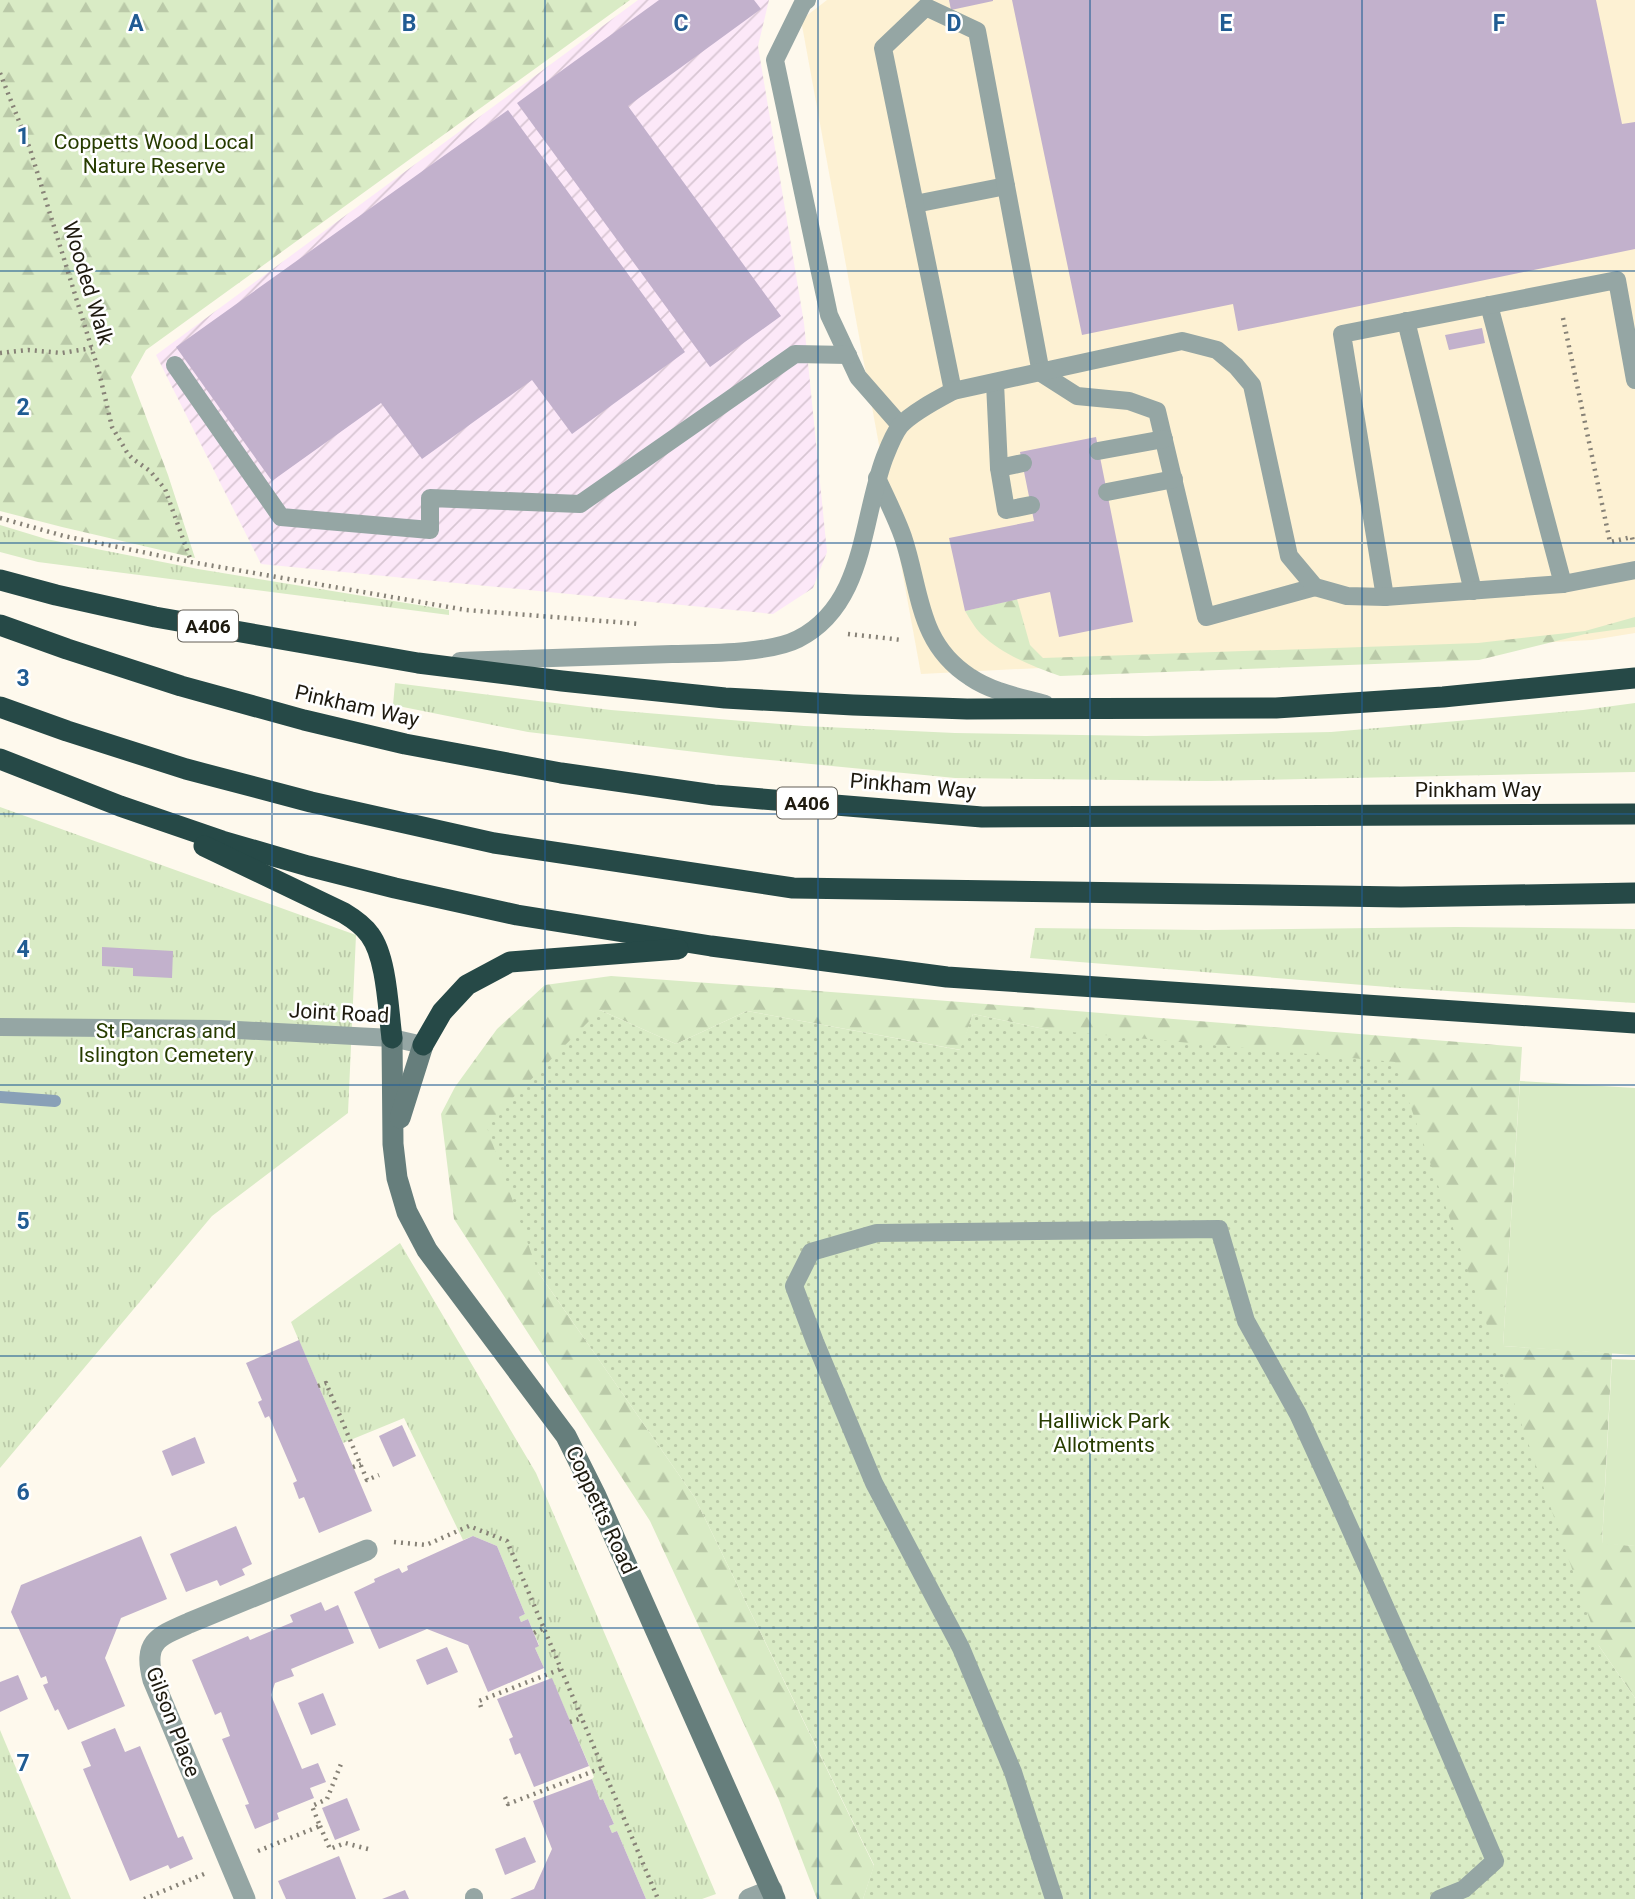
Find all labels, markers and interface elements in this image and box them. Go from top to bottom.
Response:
text: A [128,10,144,37]
text: B [402,10,416,37]
text: C [673,10,689,37]
text: D [947,10,961,37]
text: E [1220,10,1233,37]
text: F [1493,10,1506,37]
text: 1 [16,123,30,150]
park label: Coppetts Wood Local Nature Reserve [54,130,254,178]
street label: Wooded Walk [58,218,118,348]
text: 2 [16,394,30,421]
road number: A406 [178,610,238,642]
text: 3 [16,665,30,692]
street label: Pinkham Way [293,680,421,732]
street label: Pinkham Way [849,769,977,803]
street label: Pinkham Way [1415,778,1541,802]
road number: A406 [777,788,837,818]
text: 4 [16,936,30,963]
street label: Joint Road [288,998,390,1028]
park label: St Pancras and Islington Cemetery [78,1019,254,1067]
text: 5 [16,1208,30,1235]
park label: Halliwick Park Allotments [1038,1409,1170,1457]
street label: Coppetts Road [561,1442,641,1578]
text: 6 [16,1479,30,1506]
street label: Gilson Place [141,1664,205,1780]
text: 7 [16,1750,30,1777]

